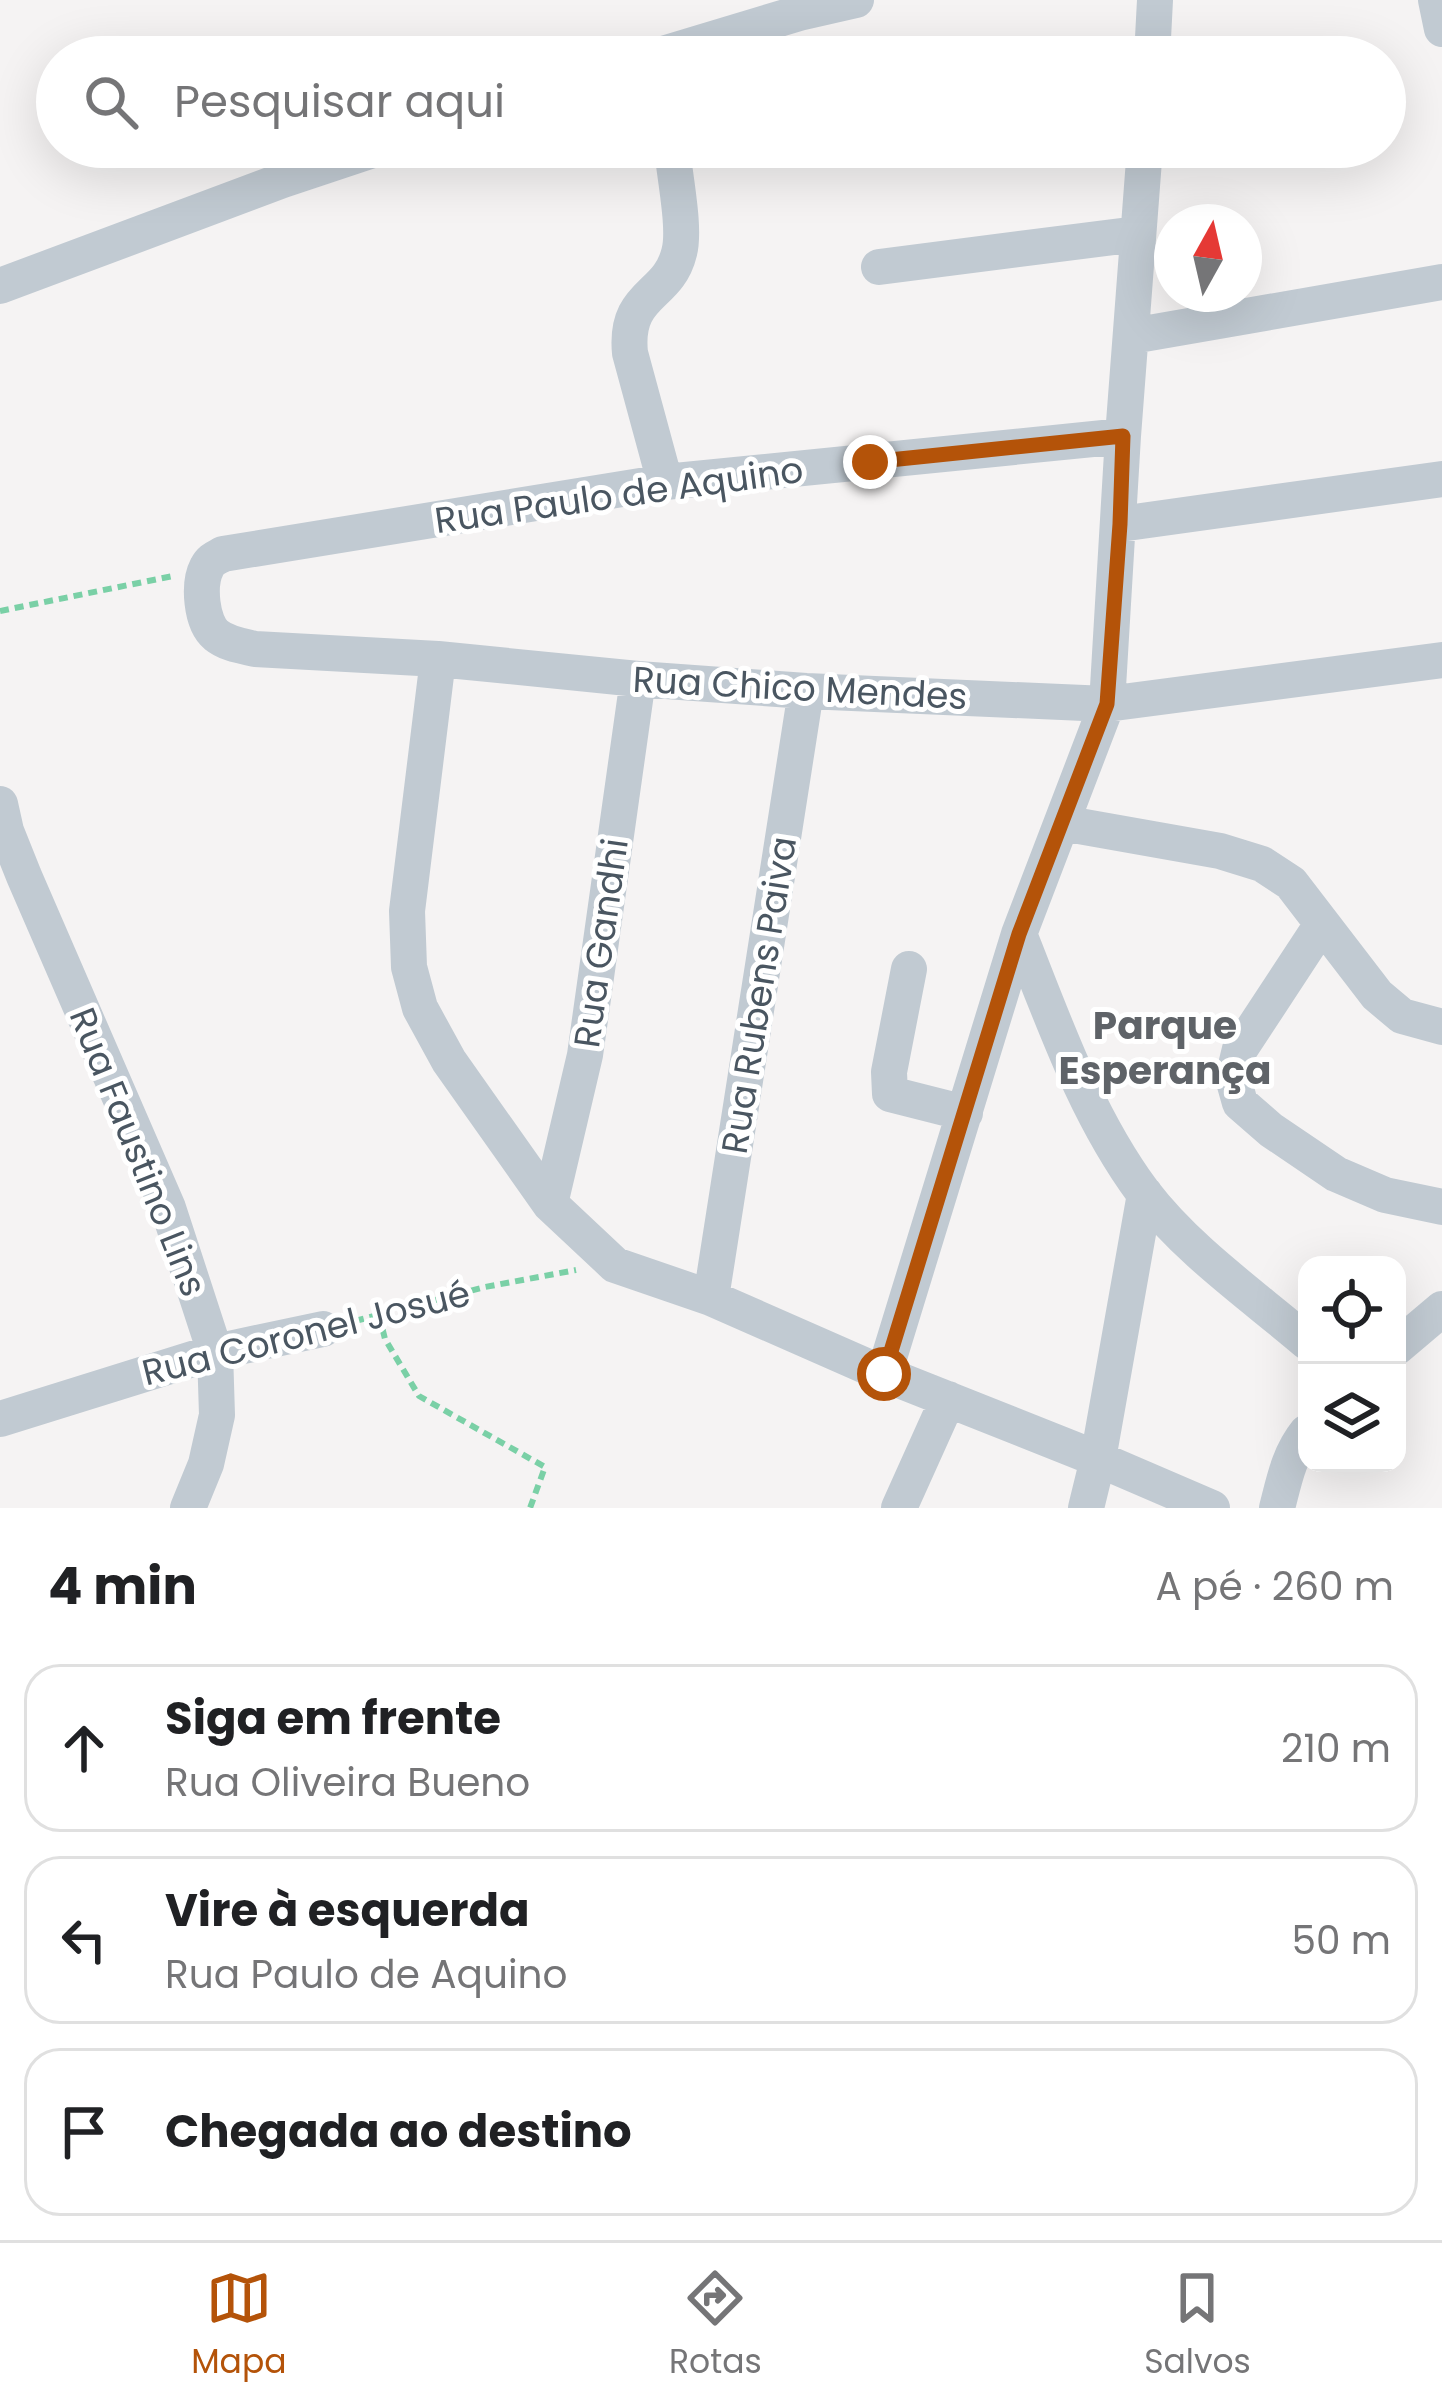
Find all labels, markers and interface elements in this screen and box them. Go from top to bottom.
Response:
search box [36,36,1406,168]
icon: search [78,69,144,135]
text: Pesquisar aqui [174,70,505,133]
north arrow [1154,204,1262,312]
route end [843,435,897,489]
street label: Rua Paulo de Aquino [432,444,806,546]
street label: Rua Chico Mendes [631,654,969,722]
street label: Rua Rubens Paiva [709,833,809,1157]
street label: Rua Gandhi [561,835,641,1051]
district label: Parque Esperança [1059,998,1271,1098]
street label: Rua Faustino Lins [57,1000,219,1304]
map controls [1298,1256,1406,1472]
button: locate [1298,1256,1406,1364]
street label: Rua Coronel Josué [137,1268,475,1398]
route start [857,1347,911,1401]
button: layers [1298,1364,1406,1472]
text: 4 min [48,1550,197,1622]
text: A pé · 260 m [1155,1559,1394,1614]
text: Siga em frente [165,1687,501,1750]
icon: ahead [51,1715,117,1781]
text: 210 m [1281,1721,1391,1776]
text: Rua Oliveira Bueno [165,1755,530,1810]
text: Vire à esquerda [165,1879,530,1942]
icon: left [51,1907,117,1973]
text: 50 m [1291,1913,1391,1968]
text: Rua Paulo de Aquino [165,1947,567,2002]
icon: arrive [51,2099,117,2165]
text: Chegada ao destino [165,2100,632,2163]
tab: Mapa [191,2265,287,2387]
tab: Rotas [669,2265,762,2387]
tab: Salvos [1144,2265,1251,2387]

